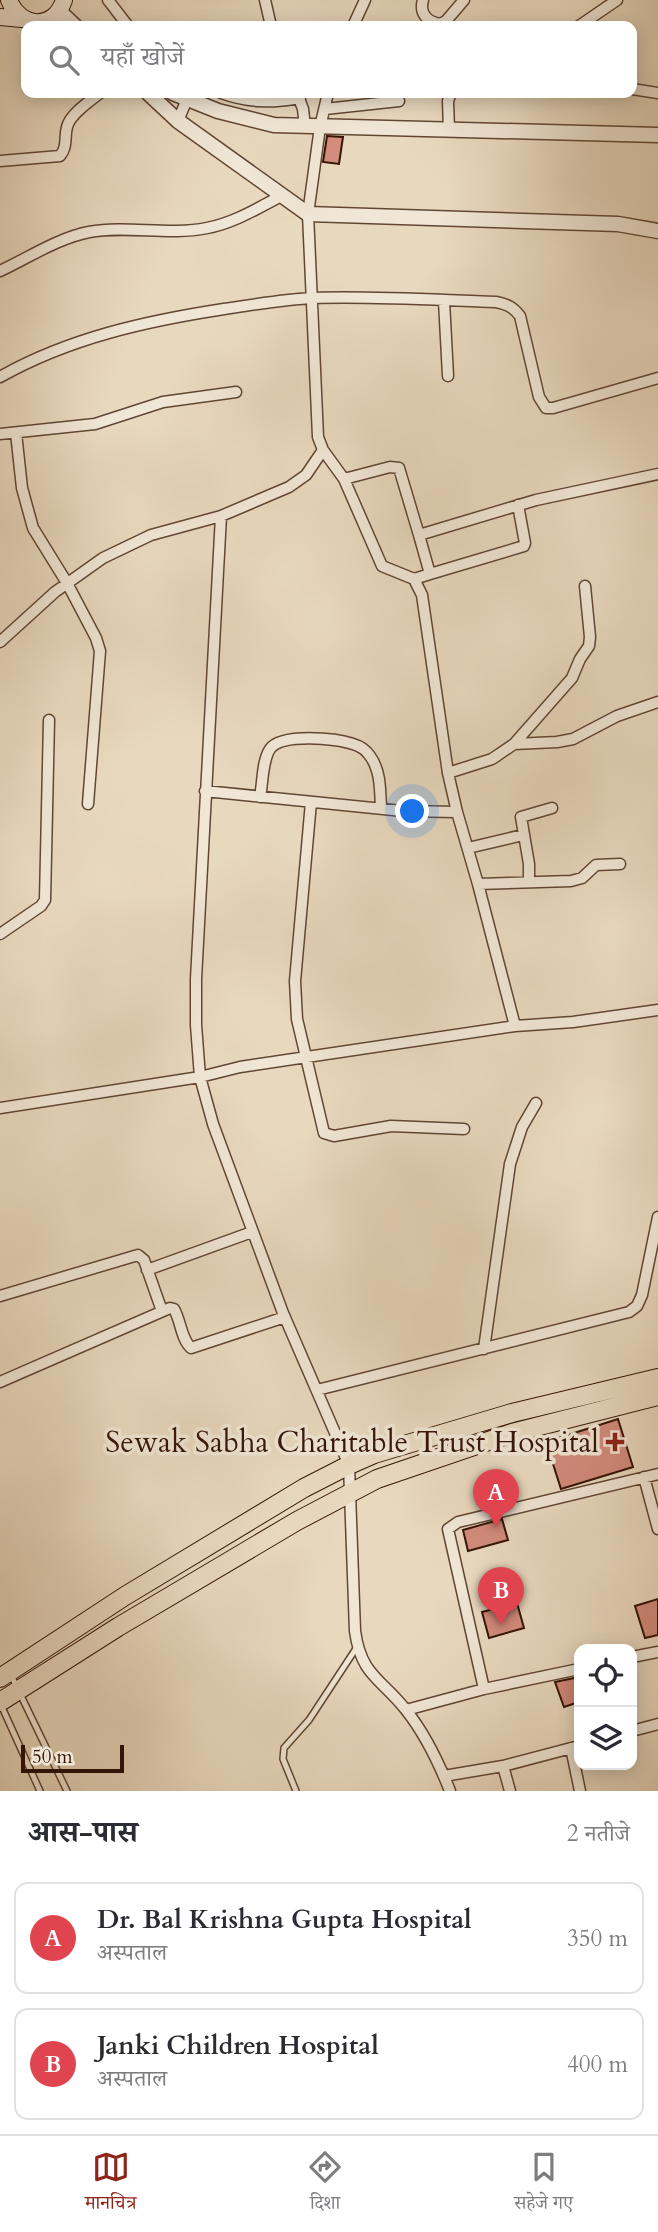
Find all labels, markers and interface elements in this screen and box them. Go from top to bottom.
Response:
search box [21,21,637,98]
text: यहाँ खोजें [101,39,184,74]
icon: search [45,41,83,79]
your location [395,794,429,828]
place label: Sewak Sabha Charitable Trust Hospital [105,1422,599,1463]
marker: Sewak Sabha Charitable Trust Hospital [605,1432,625,1452]
pin: A [473,1469,519,1527]
pin: B [478,1567,524,1625]
map controls [574,1644,637,1770]
button: locate [574,1644,637,1707]
button: layers [574,1707,637,1770]
scale bar [21,1742,124,1774]
text: 50 m [32,1744,73,1770]
text: आस-पास [28,1812,138,1853]
text: 2 नतीजे [567,1818,630,1849]
text: Dr. Bal Krishna Gupta Hospital [97,1902,472,1937]
text: A [44,1923,62,1954]
text: 350 m [567,1923,628,1954]
text: अस्पताल [97,1937,167,1968]
text: Janki Children Hospital [97,2028,379,2063]
text: B [45,2049,61,2080]
text: 400 m [567,2049,628,2080]
text: अस्पताल [97,2063,167,2094]
tab: मानचित्र [85,2148,136,2221]
tab: दिशा [306,2148,344,2221]
tab: सहेजे गए [514,2148,573,2221]

